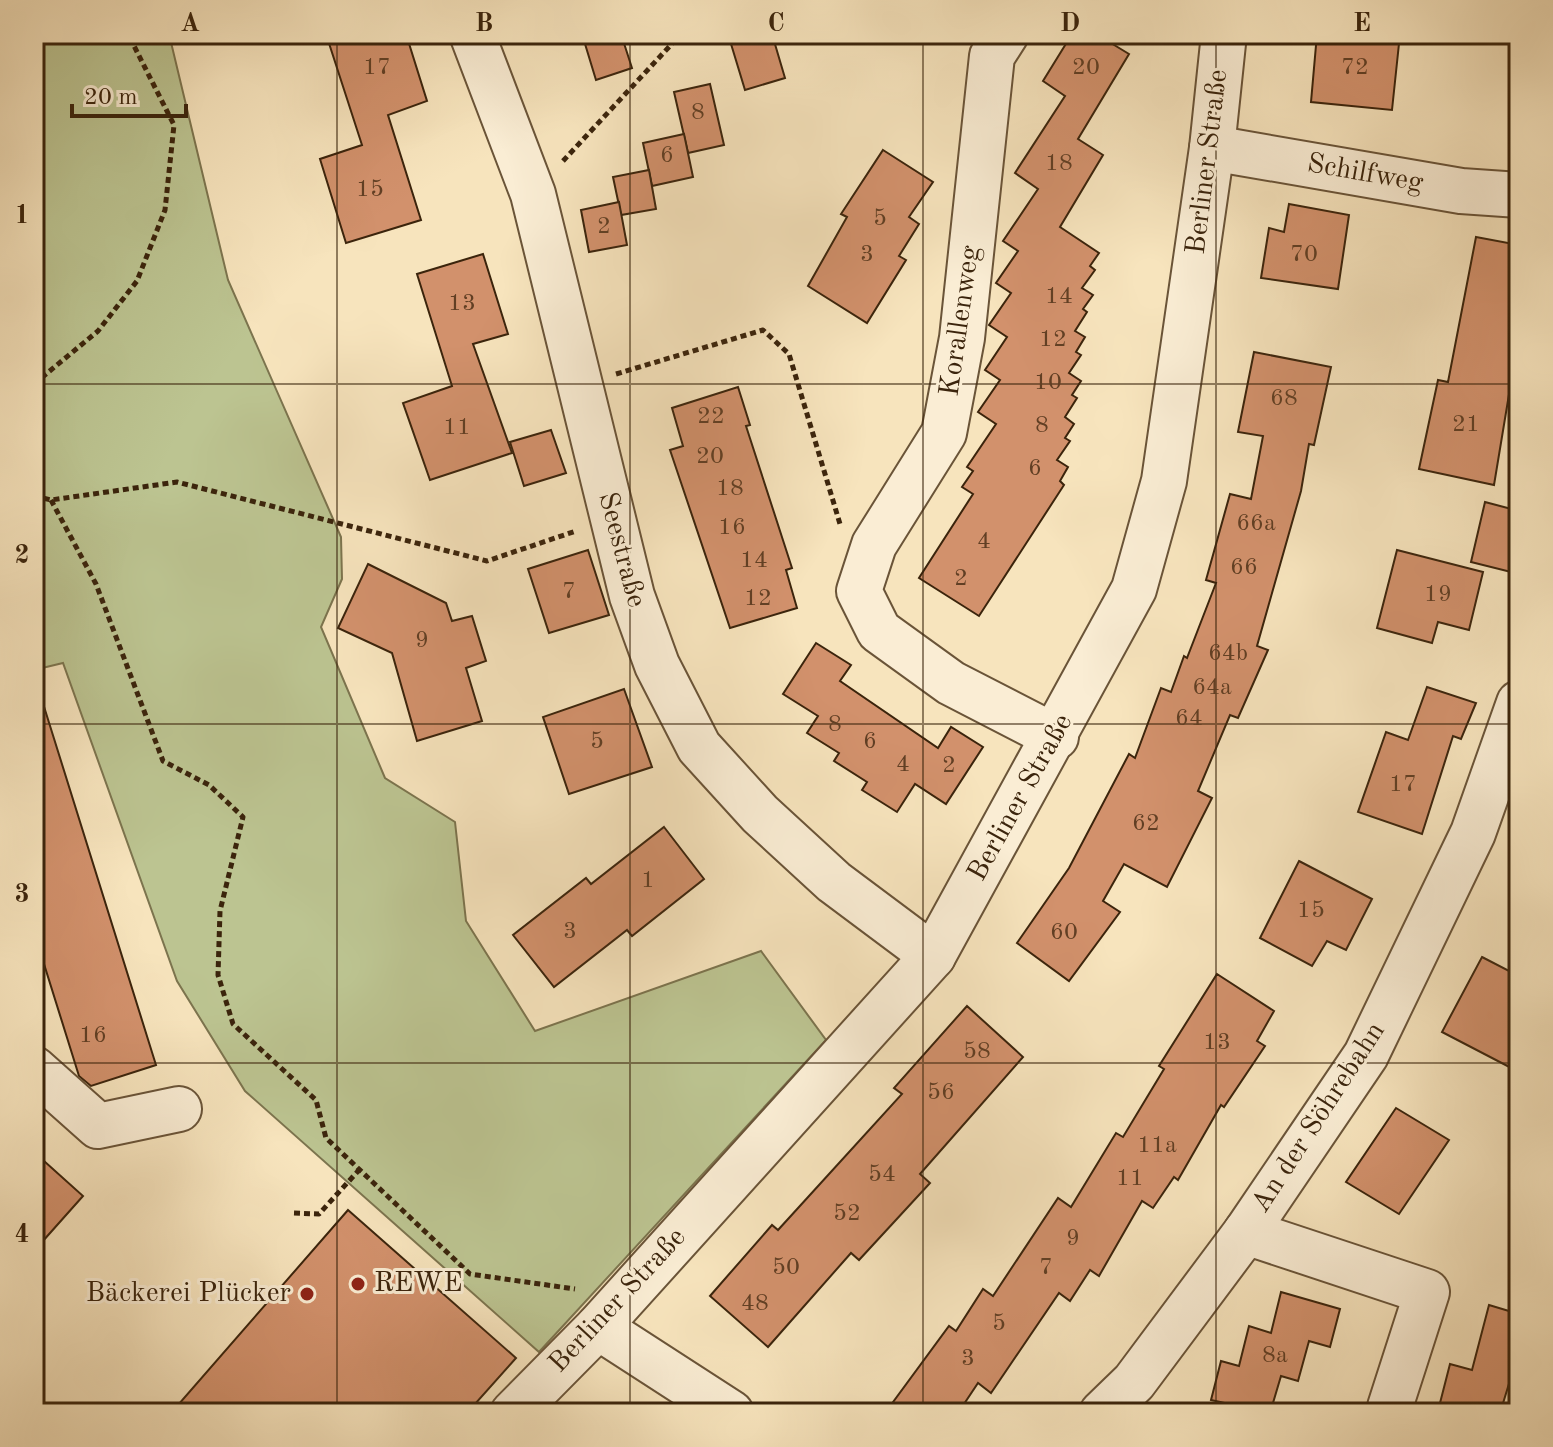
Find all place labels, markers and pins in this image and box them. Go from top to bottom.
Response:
place label: REWE [374,1270,463,1298]
marker: REWE [349,1275,367,1293]
place label: Bäckerei Plücker [86,1280,291,1308]
marker: Bäckerei Plücker [298,1285,316,1303]

